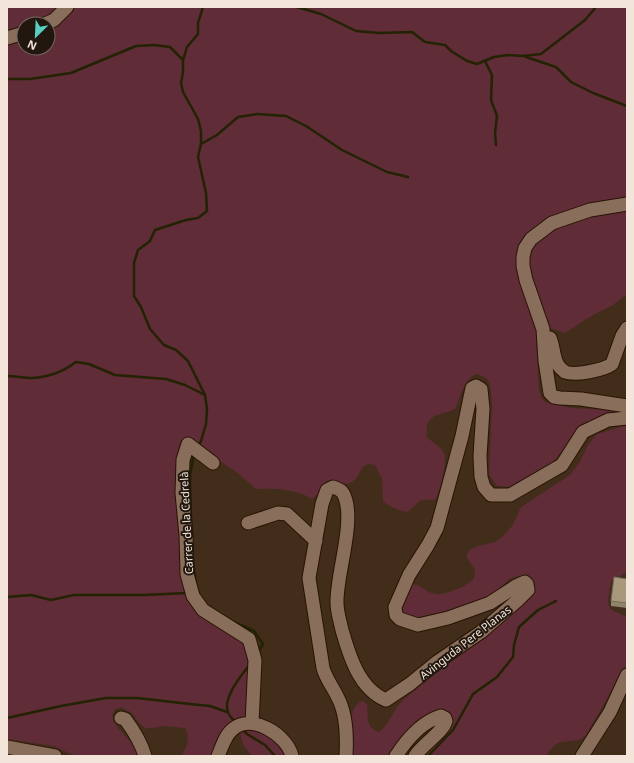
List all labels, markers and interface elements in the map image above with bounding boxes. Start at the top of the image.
north arrow [16,16,56,56]
text: N [25,37,39,54]
street label: Carrer de la Cedrelà [176,471,196,575]
street label: Avinguda Pere Planas [416,602,514,682]

